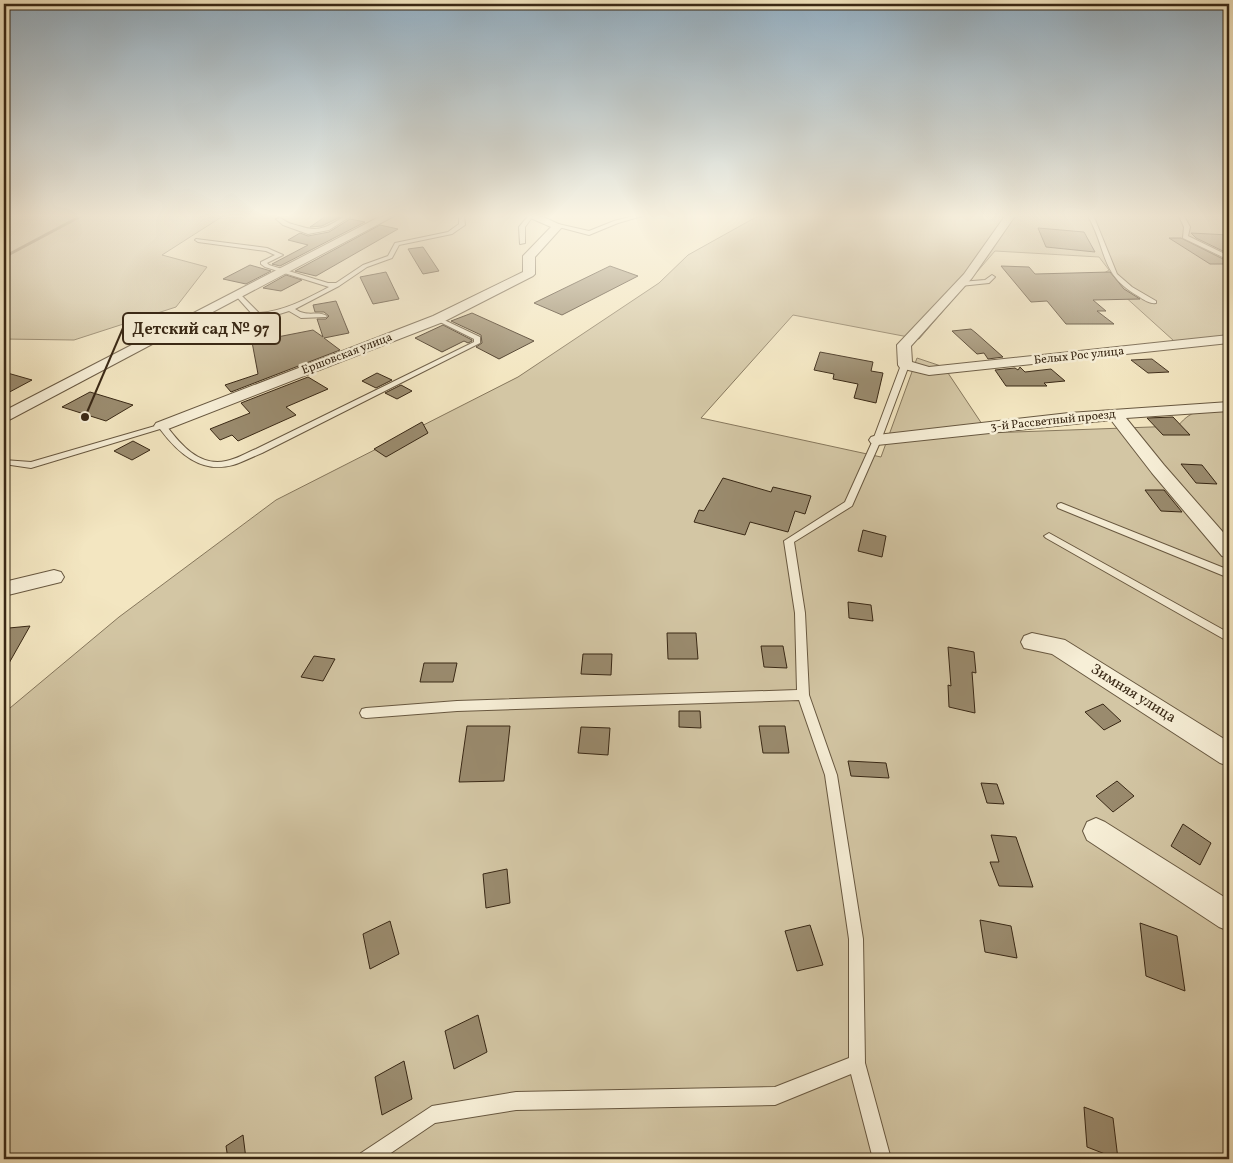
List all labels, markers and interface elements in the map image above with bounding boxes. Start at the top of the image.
callout: Детский сад № 97 [123,313,280,344]
text: Детский сад № 97 [132,319,270,341]
street label: Ершовская улица [299,329,395,379]
street label: Белых Рос улица [1033,343,1125,369]
street label: 3-й Рассветный проезд [990,406,1117,436]
street label: Зимняя улица [1086,659,1180,729]

